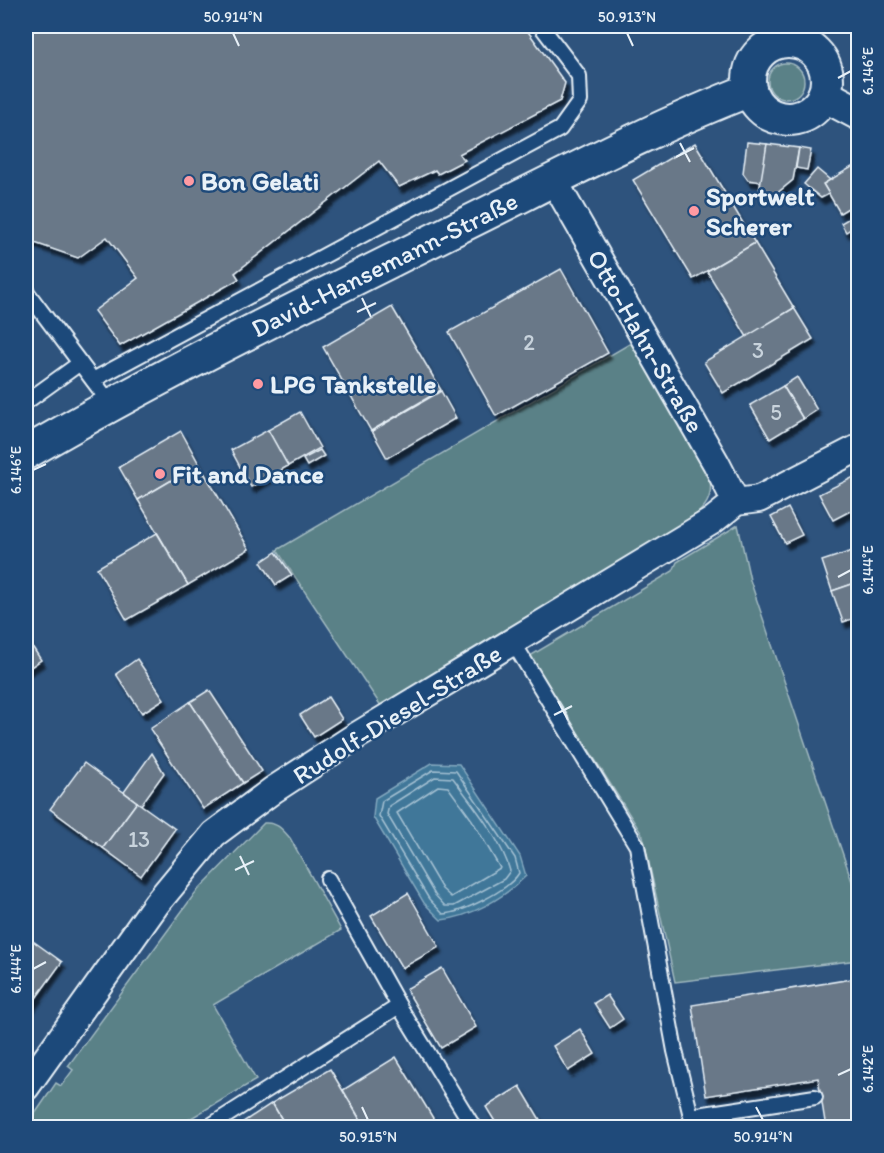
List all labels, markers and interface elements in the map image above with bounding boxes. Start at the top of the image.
text: 50.914°N [203,8,263,26]
text: 50.913°N [598,8,656,26]
text: 6.146°E [859,47,877,95]
place label: Bon Gelati [201,165,319,197]
marker: Bon Gelati [182,174,196,188]
place label: Sportwelt Scherer [706,180,815,242]
street label: David-Hansemann-Straße [246,184,523,345]
marker: Sportwelt Scherer [687,204,701,218]
street label: Otto-Hahn-Straße [580,243,712,439]
house number: 2 [523,329,535,356]
house number: 3 [752,337,764,364]
place label: LPG Tankstelle [270,368,436,400]
marker: LPG Tankstelle [251,377,265,391]
house number: 5 [770,399,782,426]
text: 6.146°E [7,446,25,494]
place label: Fit and Dance [172,458,324,490]
marker: Fit and Dance [153,467,167,481]
text: 6.144°E [859,545,877,595]
street label: Rudolf-Diesel-Straße [287,637,507,791]
house number: 13 [128,826,150,853]
text: 6.144°E [7,944,25,994]
text: 6.142°E [859,1045,877,1093]
text: 50.915°N [339,1128,397,1146]
text: 50.914°N [733,1128,793,1146]

